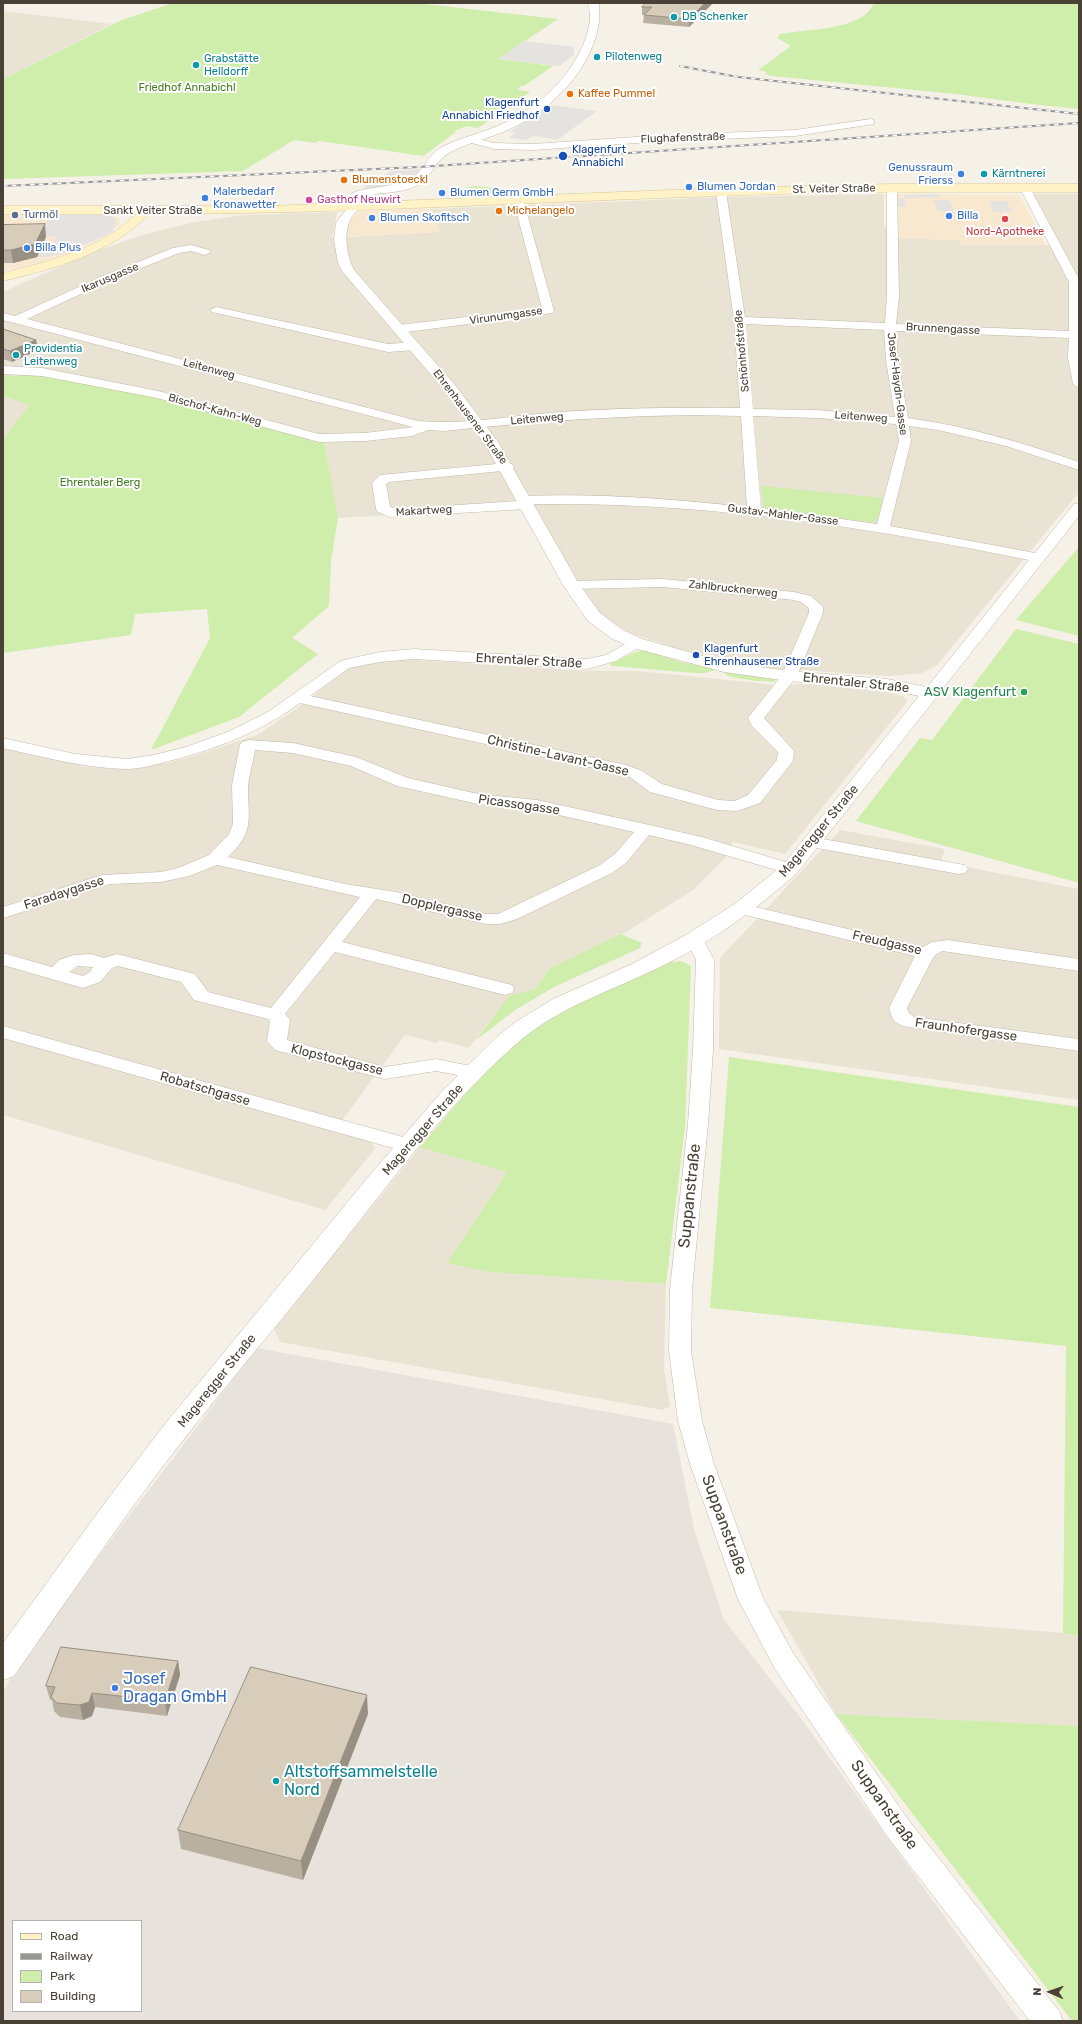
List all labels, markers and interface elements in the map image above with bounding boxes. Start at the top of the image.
place label: DB Schenker [682,10,748,24]
marker: DB Schenker [669,12,679,22]
place label: Pilotenweg [605,50,662,64]
place label: Grabstätte Helldorff [204,52,259,78]
marker: Pilotenweg [592,52,602,62]
marker: Grabstätte Helldorff [191,60,201,70]
park label: Friedhof Annabichl [138,81,236,95]
place label: Kaffee Pummel [578,87,655,101]
marker: Kaffee Pummel [565,89,575,99]
place label: Klagenfurt Annabichl Friedhof [442,96,539,122]
marker: Klagenfurt Annabichl Friedhof [542,104,552,114]
street label: Flughafenstraße [640,130,726,146]
place label: Klagenfurt Annabichl [572,143,626,169]
marker: Klagenfurt Annabichl [557,150,569,162]
place label: Genussraum Frierss [888,161,953,187]
place label: Kärntnerei [992,167,1045,181]
marker: Genussraum Frierss [956,169,966,179]
marker: Kärntnerei [979,169,989,179]
place label: Blumenstoeckl [352,173,428,187]
marker: Blumenstoeckl [339,175,349,185]
place label: Blumen Jordan [697,180,776,194]
marker: Blumen Jordan [684,182,694,192]
street label: St. Veiter Straße [792,182,876,196]
place label: Malerbedarf Kronawetter [213,185,276,211]
place label: Blumen Germ GmbH [450,186,554,200]
marker: Blumen Germ GmbH [437,188,447,198]
marker: Malerbedarf Kronawetter [200,193,210,203]
place label: Gasthof Neuwirt [317,193,401,207]
marker: Gasthof Neuwirt [304,195,314,205]
street label: Sankt Veiter Straße [104,204,202,218]
place label: Michelangelo [507,204,574,218]
marker: Michelangelo [494,206,504,216]
place label: Turmöl [23,208,58,222]
place label: Billa [957,209,978,223]
marker: Turmöl [10,210,20,220]
place label: Blumen Skofitsch [380,211,469,225]
marker: Billa [944,211,954,221]
marker: Blumen Skofitsch [367,213,377,223]
marker: Nord-Apotheke [1000,214,1010,224]
place label: Nord-Apotheke [966,225,1044,239]
place label: Billa Plus [35,241,81,255]
marker: Billa Plus [22,243,32,253]
street label: Ikarusgasse [79,260,141,296]
street label: Virunumgasse [469,304,543,328]
street label: Schönhofstraße [732,309,752,393]
street label: Brunnengasse [906,320,980,338]
street label: Josef-Haydn-Gasse [884,332,910,436]
place label: Providentia Leitenweg [24,342,82,368]
marker: Providentia Leitenweg [11,350,21,360]
street label: Leitenweg [182,356,236,382]
street label: Ehrenhausener Straße [430,367,510,467]
street label: Bischof-Kahn-Weg [167,391,263,429]
street label: Leitenweg [834,409,888,425]
street label: Leitenweg [510,410,564,428]
park label: Ehrentaler Berg [60,476,140,490]
street label: Gustav-Mahler-Gasse [727,502,839,528]
street label: Makartweg [396,503,452,519]
street label: Zahlbrucknerweg [688,578,778,600]
place label: Klagenfurt Ehrenhausener Straße [704,642,819,668]
street label: Ehrentaler Straße [475,650,583,672]
marker: Klagenfurt Ehrenhausener Straße [691,650,701,660]
street label: Ehrentaler Straße [802,670,910,696]
place label: ASV Klagenfurt [924,684,1016,700]
marker: ASV Klagenfurt [1019,687,1029,697]
street label: Christine-Lavant-Gasse [486,732,630,780]
street label: Mageregger Straße [776,782,862,880]
street label: Picassogasse [477,792,561,818]
street label: Faradaygasse [22,873,106,913]
street label: Dopplergasse [400,891,484,925]
street label: Freudgasse [851,927,923,959]
street label: Fraunhofergasse [914,1015,1018,1045]
street label: Klopstockgasse [289,1041,385,1079]
street label: Robatschgasse [158,1069,252,1109]
street label: Mageregger Straße [379,1081,467,1179]
street label: Suppanstraße [675,1143,705,1249]
street label: Mageregger Straße [175,1331,259,1431]
street label: Suppanstraße [697,1472,751,1578]
place label: Josef Dragan GmbH [123,1669,227,1707]
marker: Josef Dragan GmbH [110,1683,120,1693]
street label: Suppanstraße [846,1757,922,1853]
place label: Altstoffsammelstelle Nord [284,1762,438,1800]
marker: Altstoffsammelstelle Nord [271,1776,281,1786]
legend [12,1920,142,2012]
text: Road [50,1929,78,1943]
text: Railway [50,1949,93,1963]
text: Park [50,1969,75,1983]
north arrow [1030,1972,1070,2012]
text: N [1031,1987,1044,1996]
text: Building [50,1989,96,2003]

